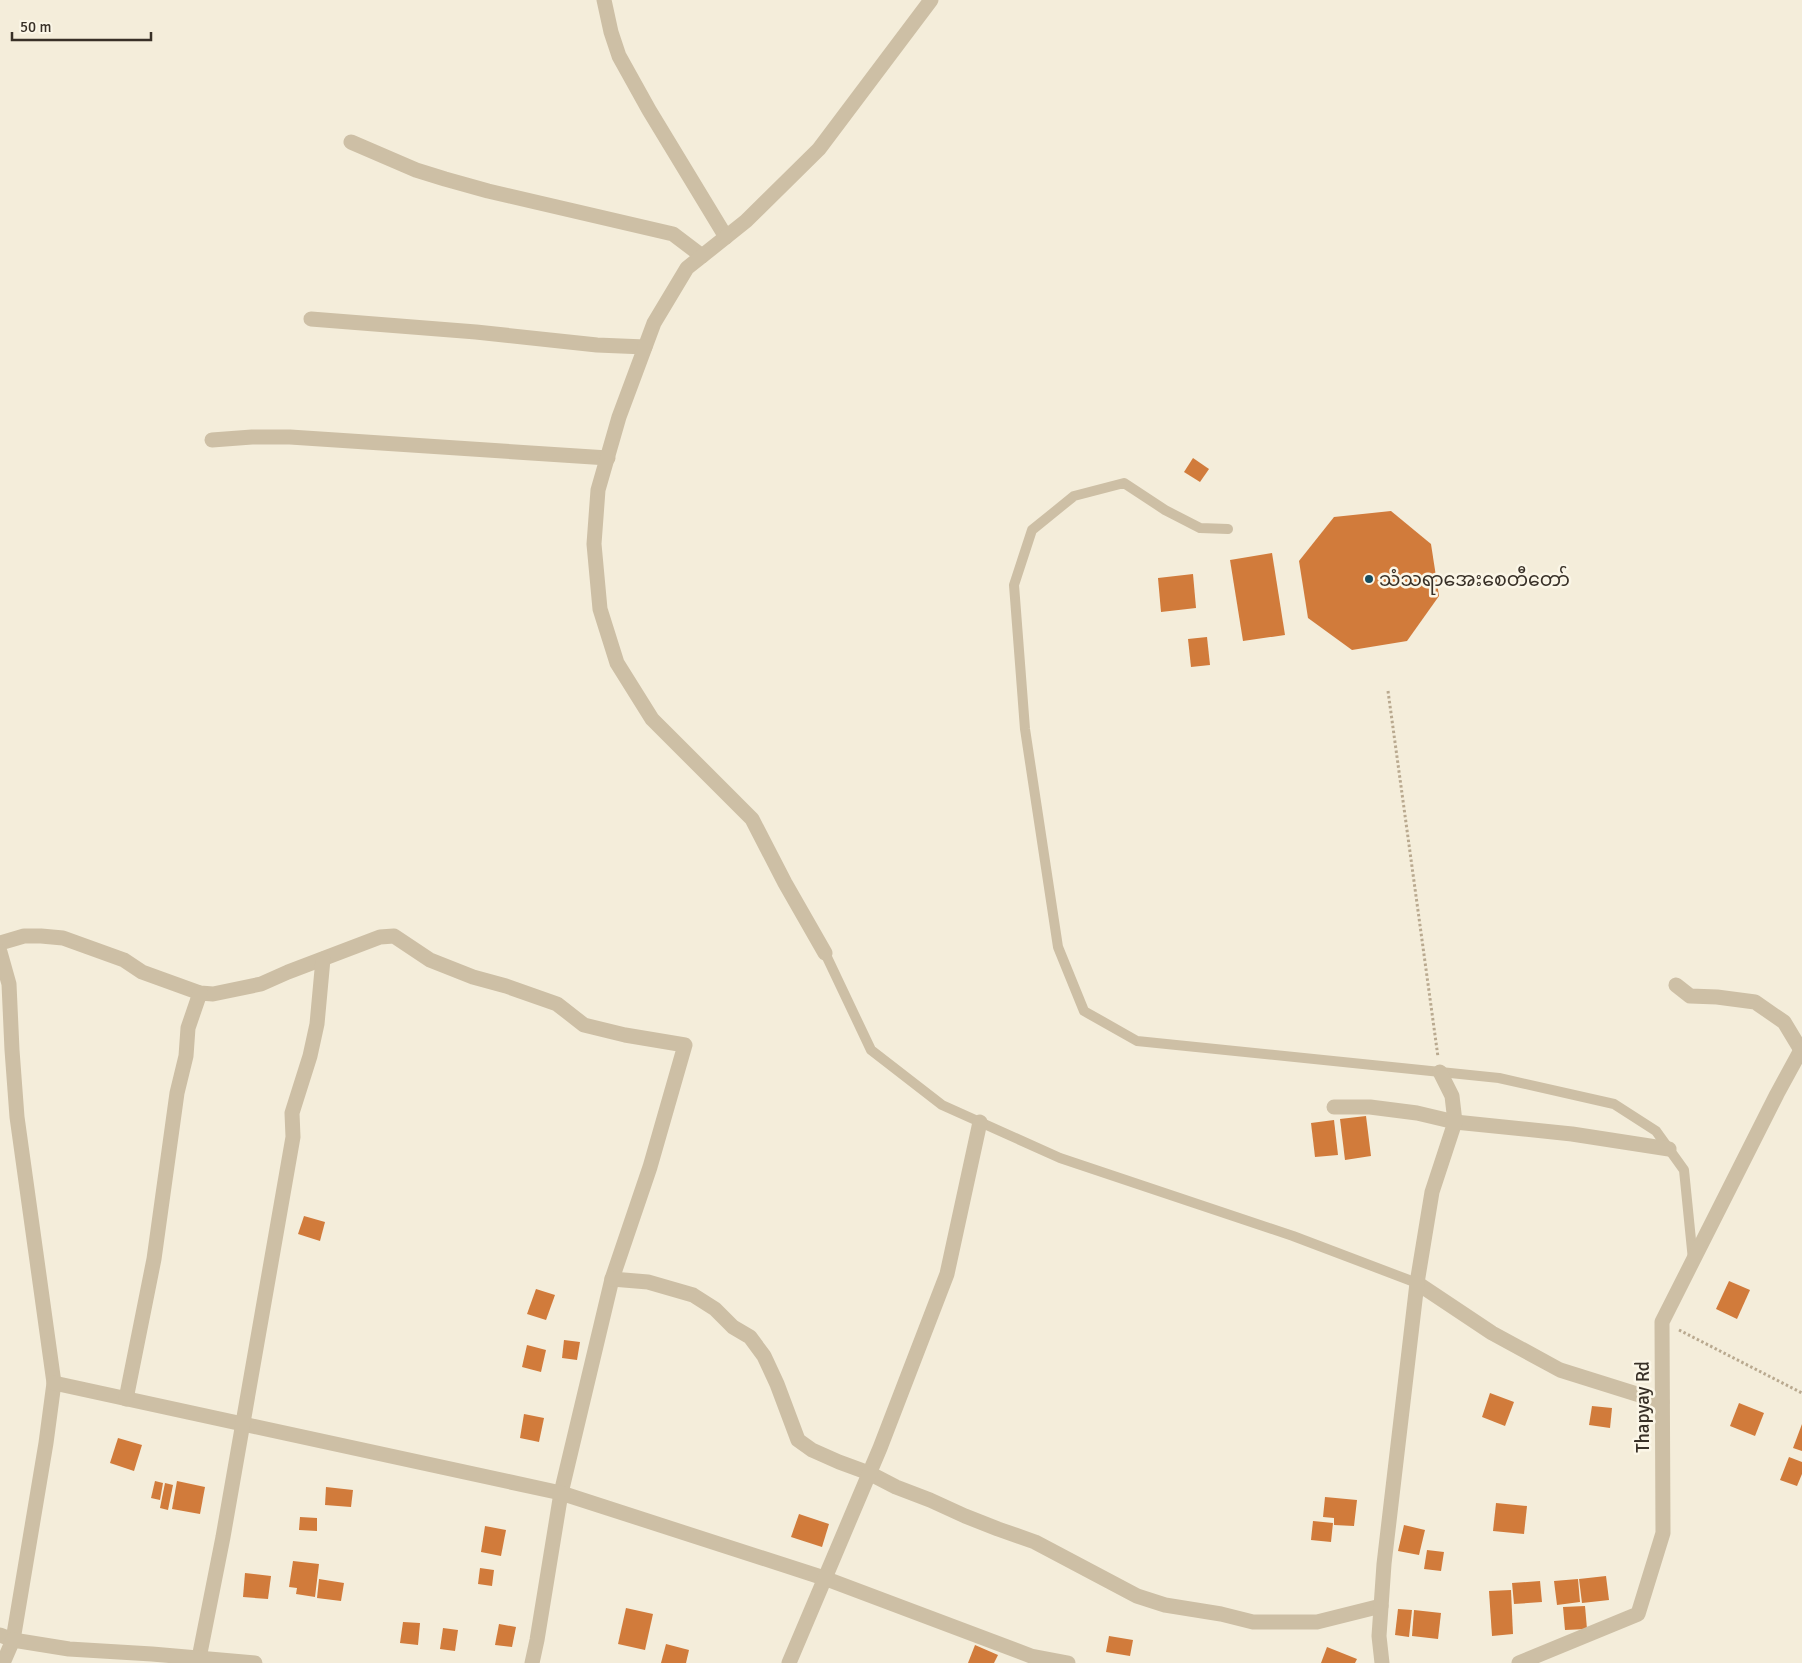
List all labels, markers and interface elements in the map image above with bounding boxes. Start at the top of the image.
scale bar [12,10,151,42]
text: 50 m [20,18,51,36]
place label: သံသရာအေးစေတီတော် [1379,565,1570,595]
marker: သံသရာအေးစေတီတော် [1363,573,1375,585]
street label: Thapyay Rd [1631,1361,1655,1453]

